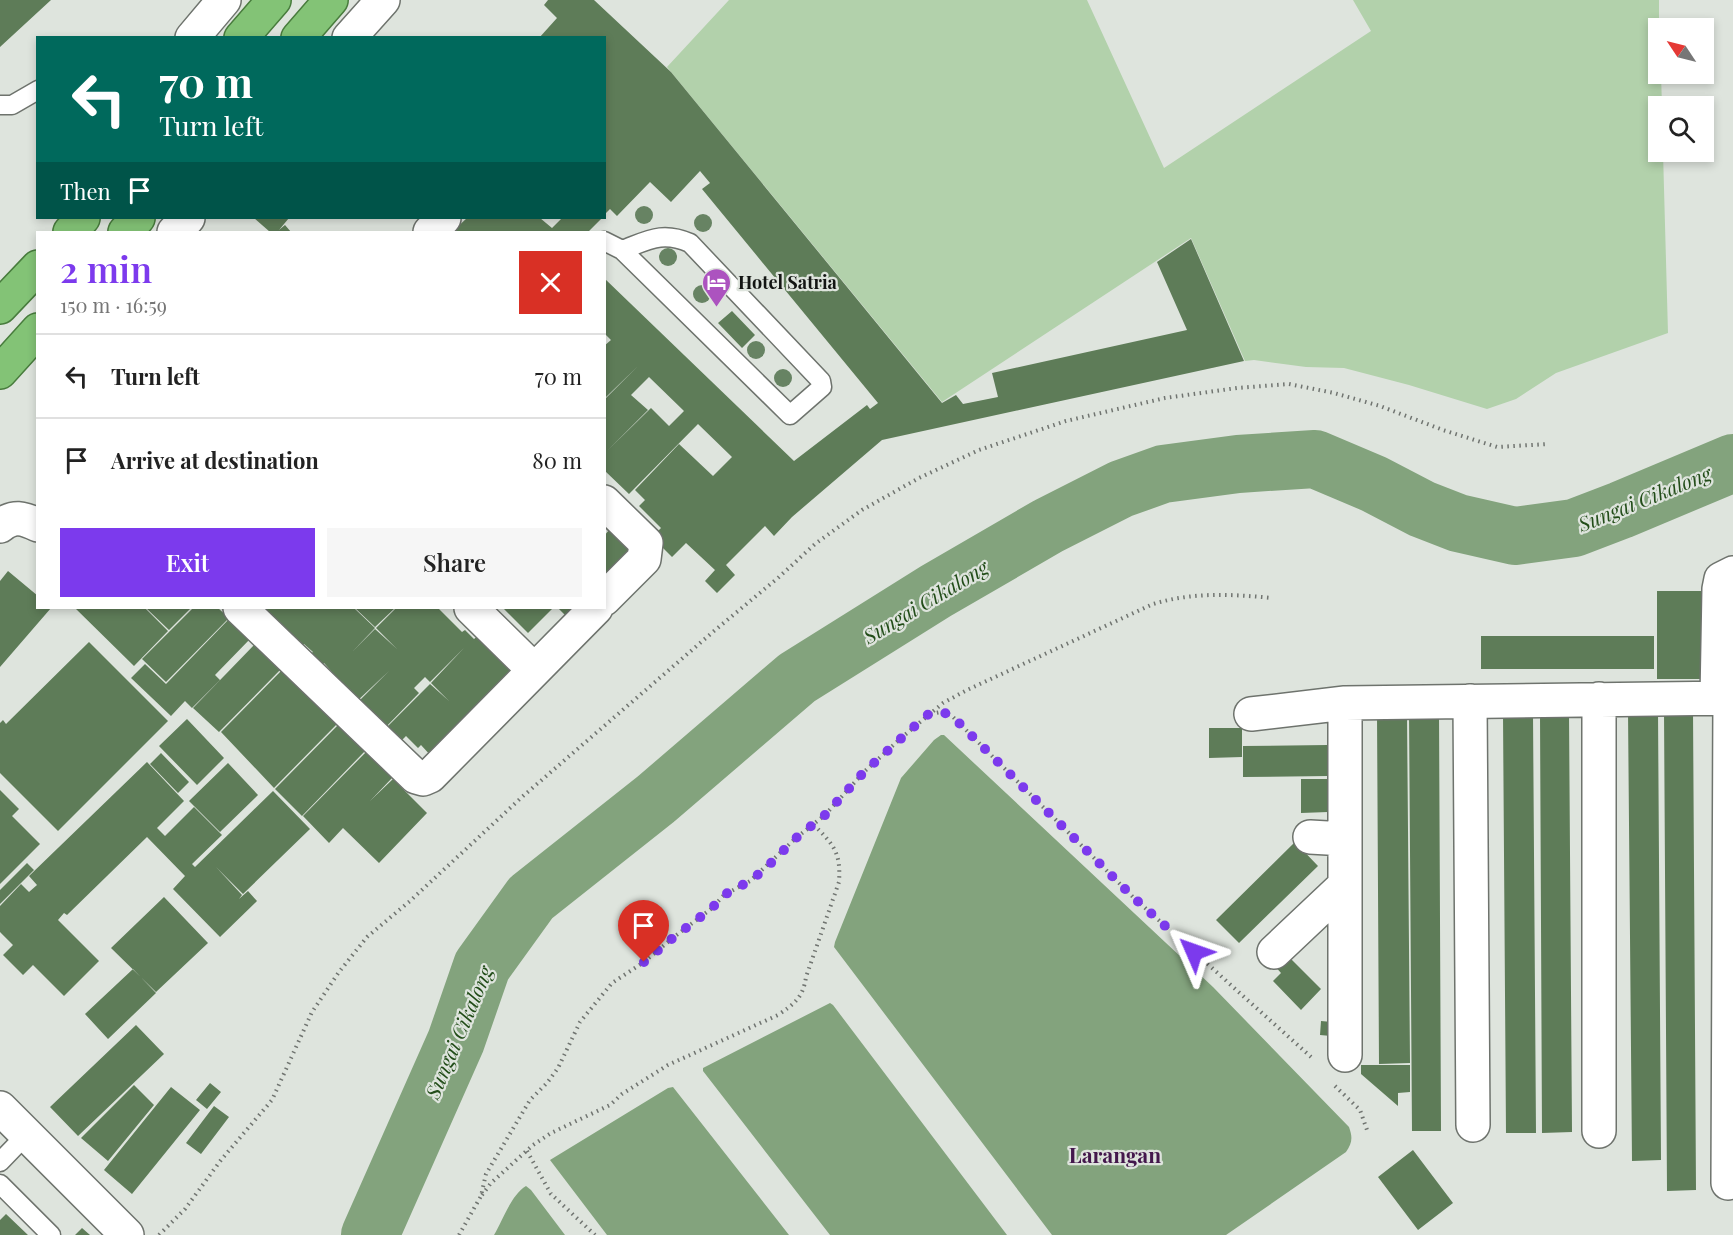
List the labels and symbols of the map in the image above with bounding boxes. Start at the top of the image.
north arrow [1648,18,1714,84]
hotel icon: Hotel Satria [701,266,733,308]
place label: Hotel Satria [738,270,838,294]
water label: Sungai Cikalong [1572,458,1716,537]
water label: Sungai Cikalong [857,552,994,650]
pin [618,900,669,962]
position arrow [1162,920,1226,984]
water label: Sungai Cikalong [418,960,499,1103]
district label: Larangan [1069,1140,1161,1168]

